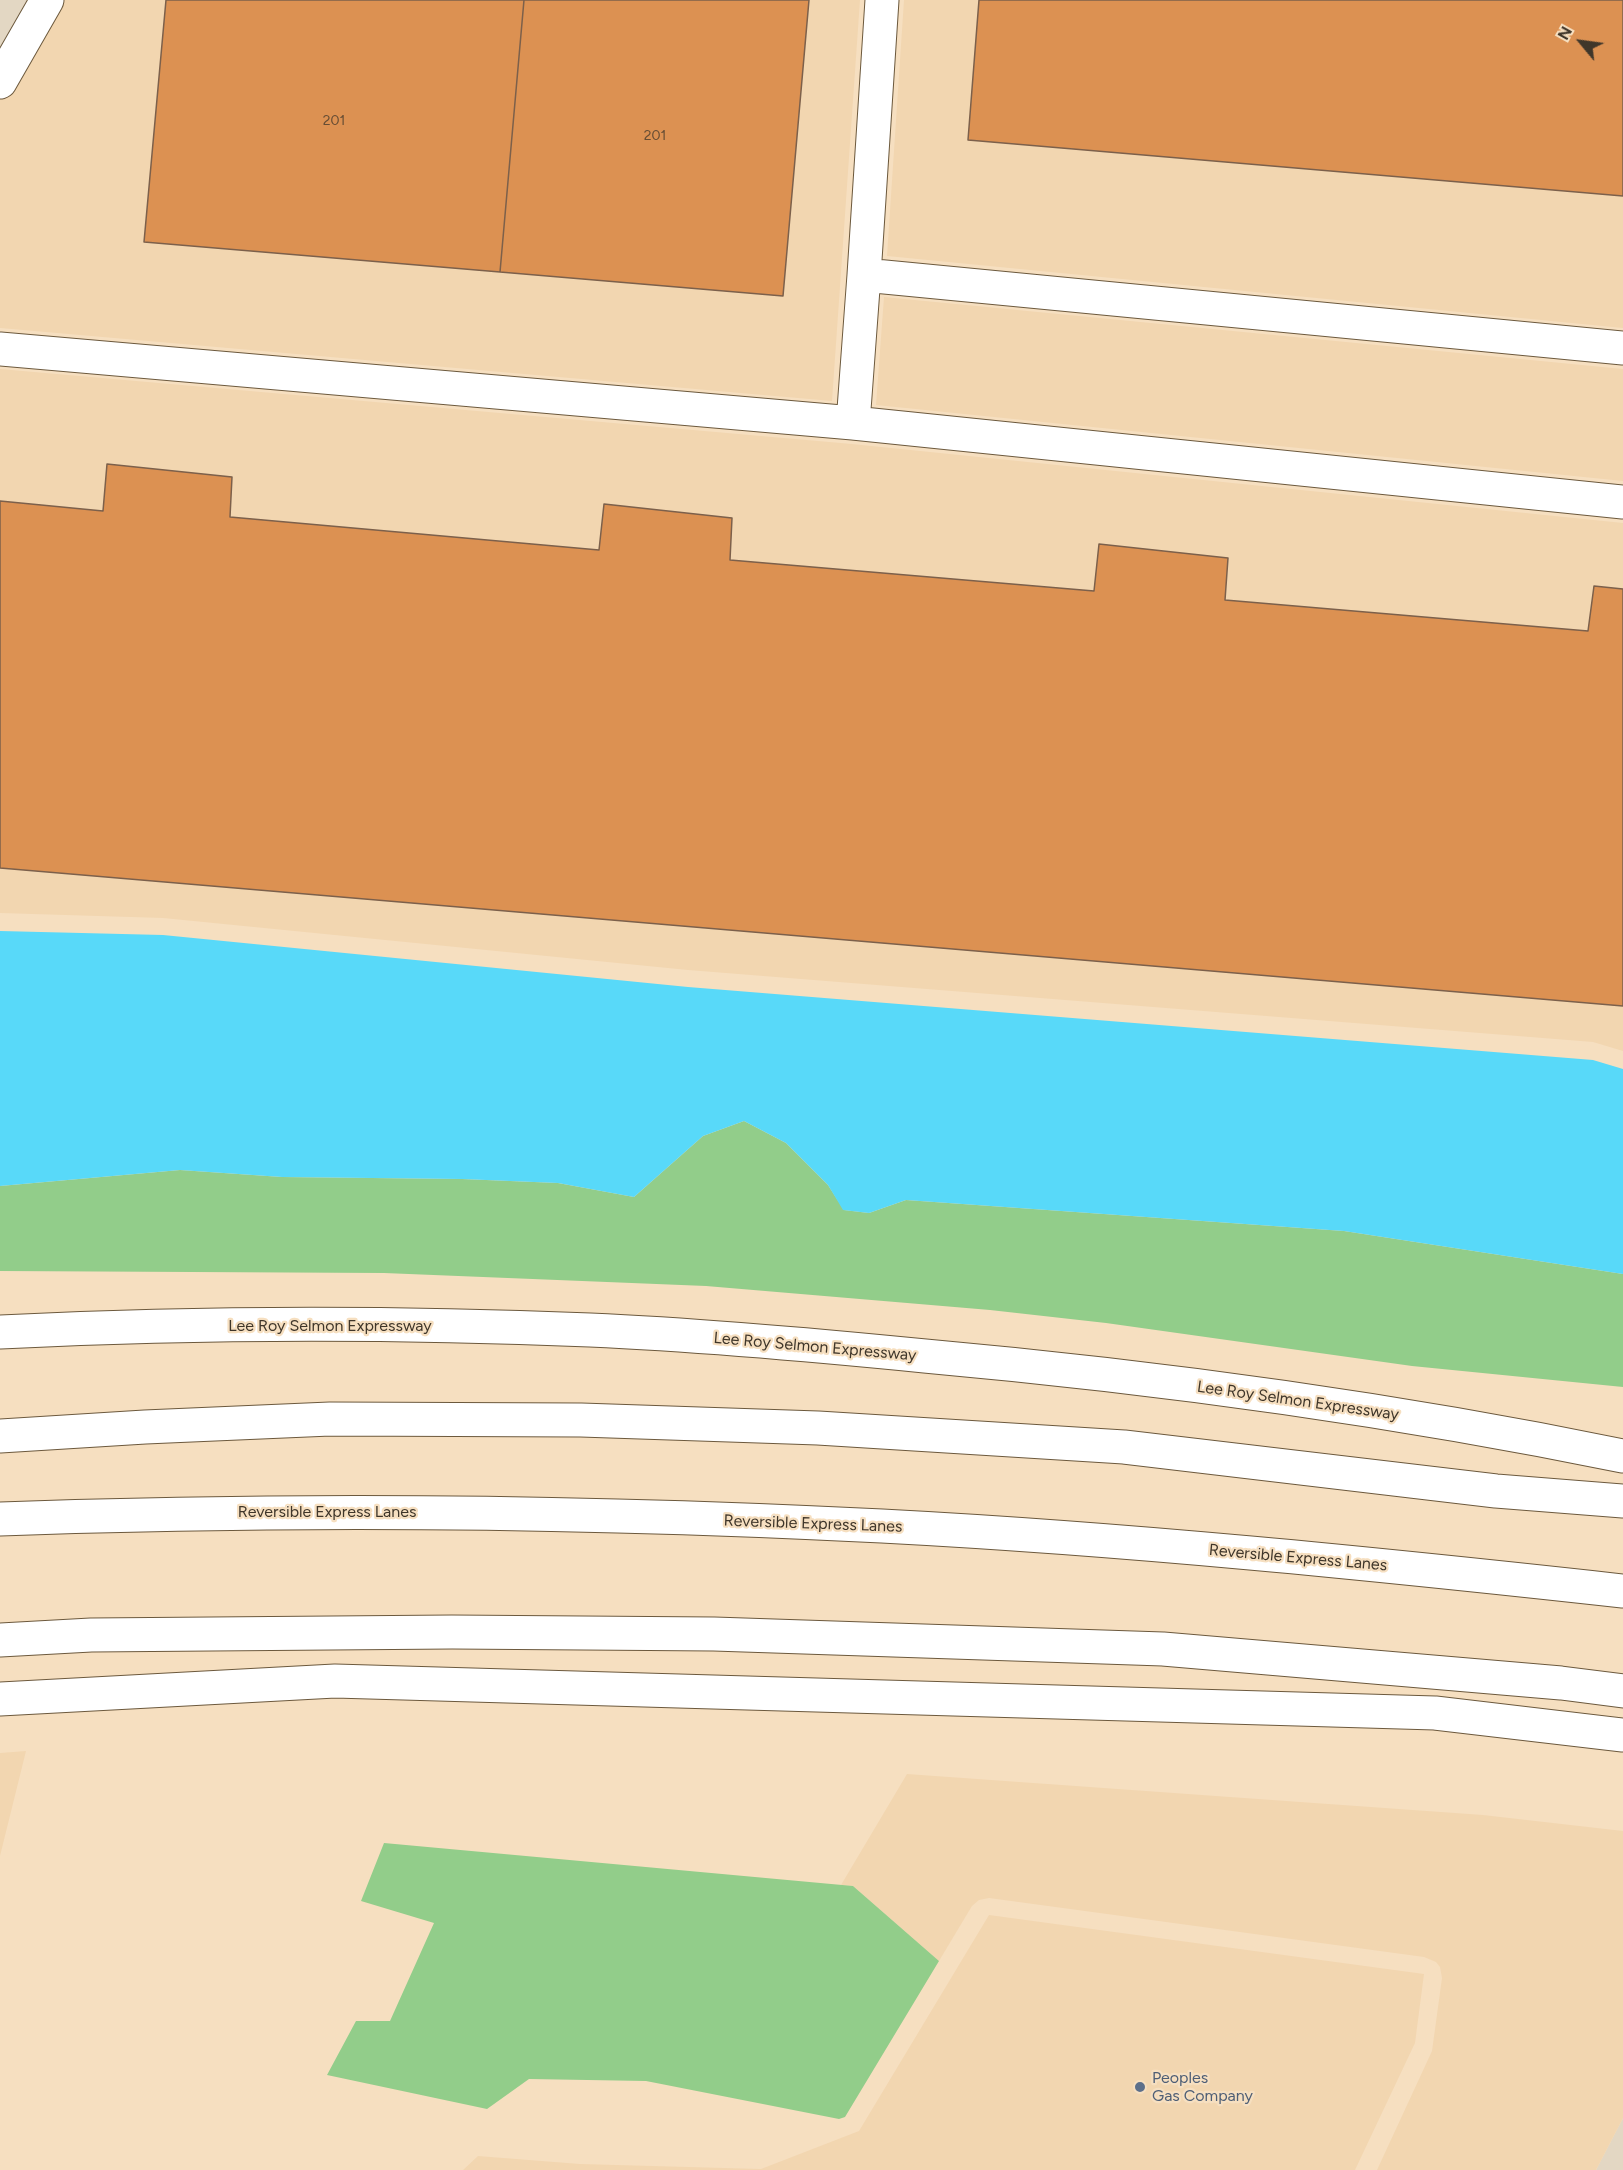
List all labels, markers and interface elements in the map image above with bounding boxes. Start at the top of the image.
north arrow [1551,12,1611,72]
text: N [1554,23,1576,43]
house number: 201 [323,113,345,129]
house number: 201 [644,128,666,144]
street label: Lee Roy Selmon Expressway [228,1316,432,1336]
street label: Lee Roy Selmon Expressway [713,1329,917,1365]
street label: Lee Roy Selmon Expressway [1196,1377,1400,1425]
street label: Reversible Express Lanes [238,1502,416,1522]
street label: Reversible Express Lanes [723,1511,903,1537]
street label: Reversible Express Lanes [1208,1541,1388,1575]
place label: Peoples Gas Company [1152,2068,1253,2106]
marker: Peoples Gas Company [1133,2080,1147,2094]

